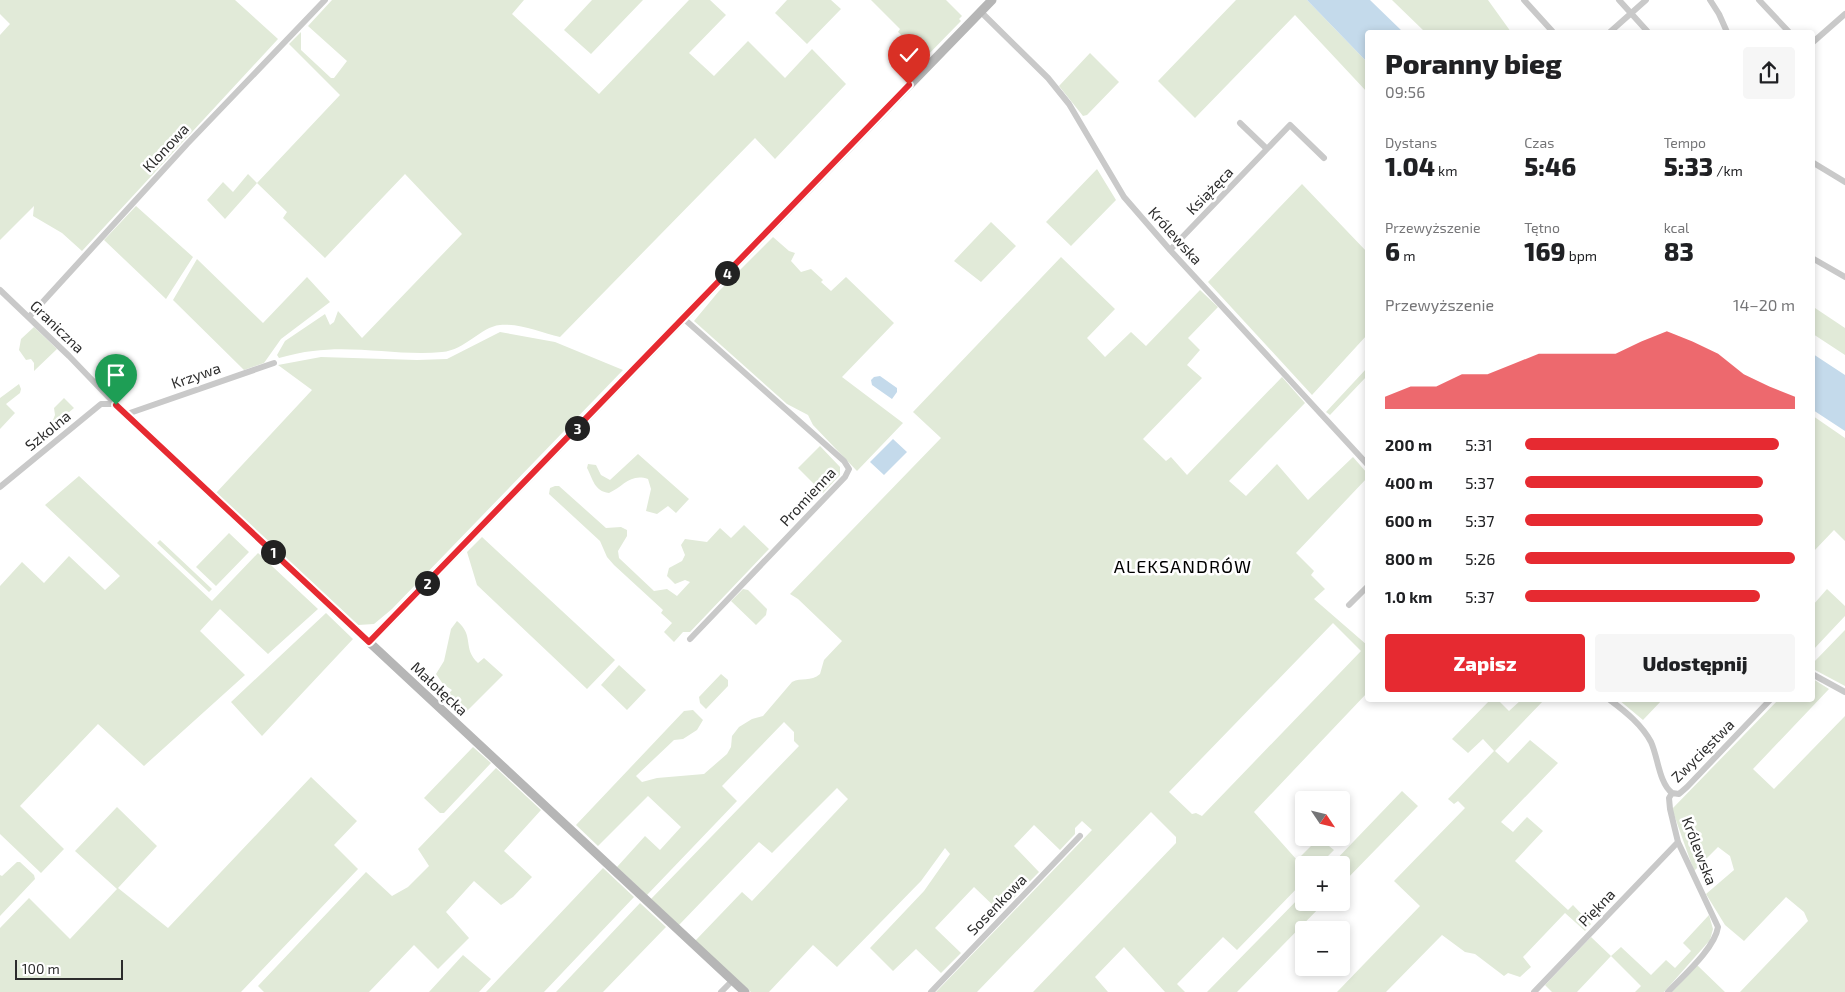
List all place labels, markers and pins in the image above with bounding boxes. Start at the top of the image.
pin [888,34,930,85]
pin: 4 [714,260,740,286]
pin [95,354,137,405]
pin: 3 [564,416,590,440]
pin: 1 [260,540,286,564]
pin: 2 [414,570,440,596]

